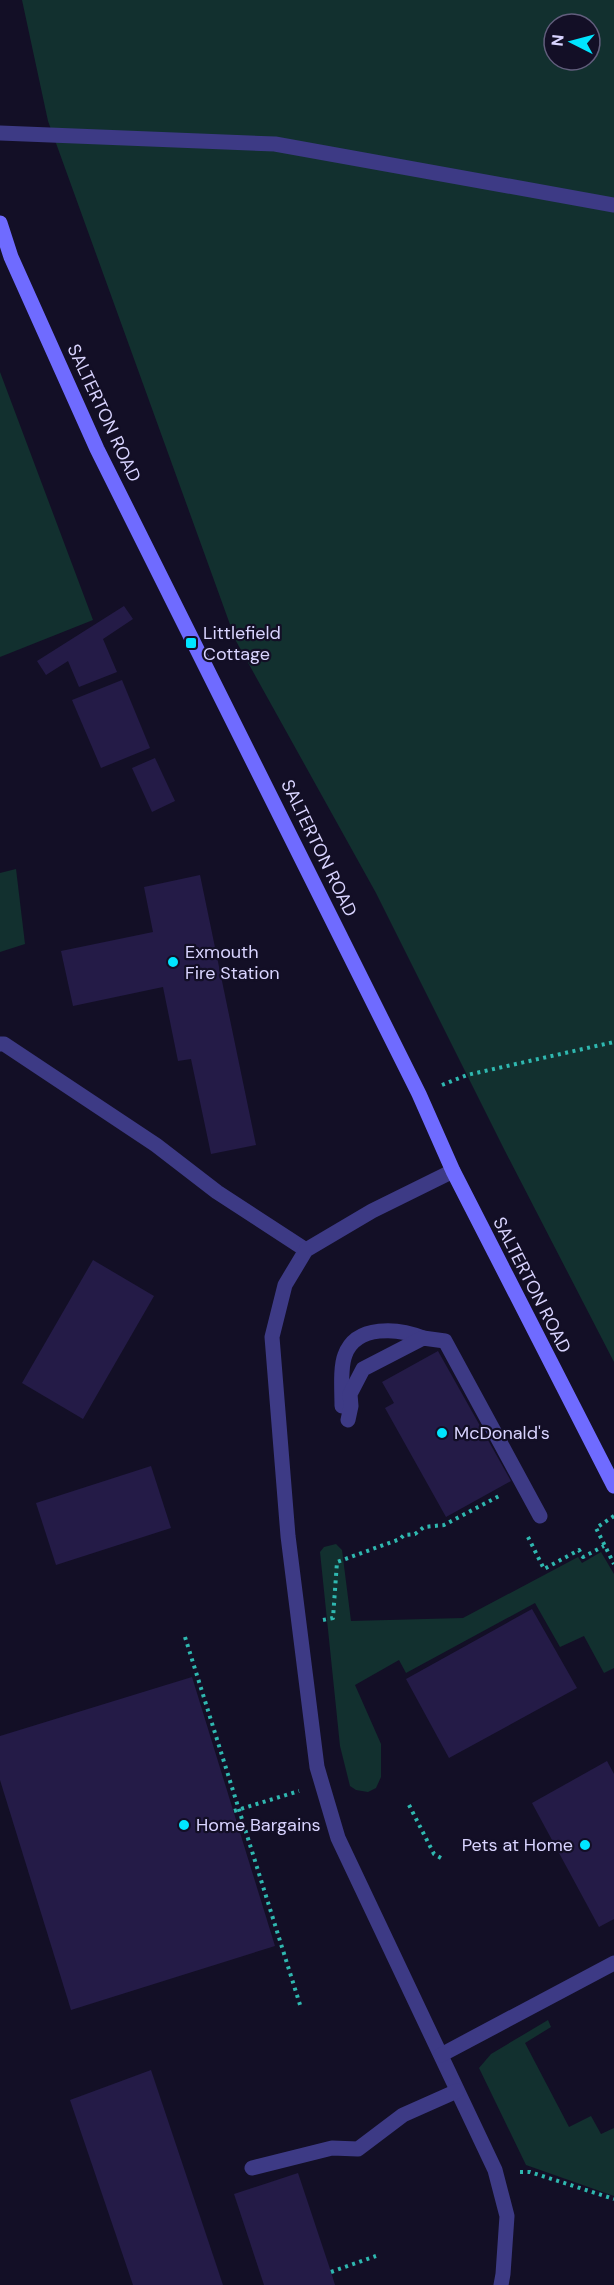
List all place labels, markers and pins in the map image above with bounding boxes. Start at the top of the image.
place label: Littlefield Cottage [203,621,281,666]
marker: Littlefield Cottage [184,636,198,650]
place label: Exmouth Fire Station [185,940,280,985]
marker: Exmouth Fire Station [166,955,180,969]
place label: McDonald's [454,1421,550,1445]
marker: McDonald's [435,1426,449,1440]
place label: Home Bargains [196,1813,321,1837]
marker: Home Bargains [177,1818,191,1832]
place label: Pets at Home [462,1833,573,1857]
marker: Pets at Home [578,1838,592,1852]

